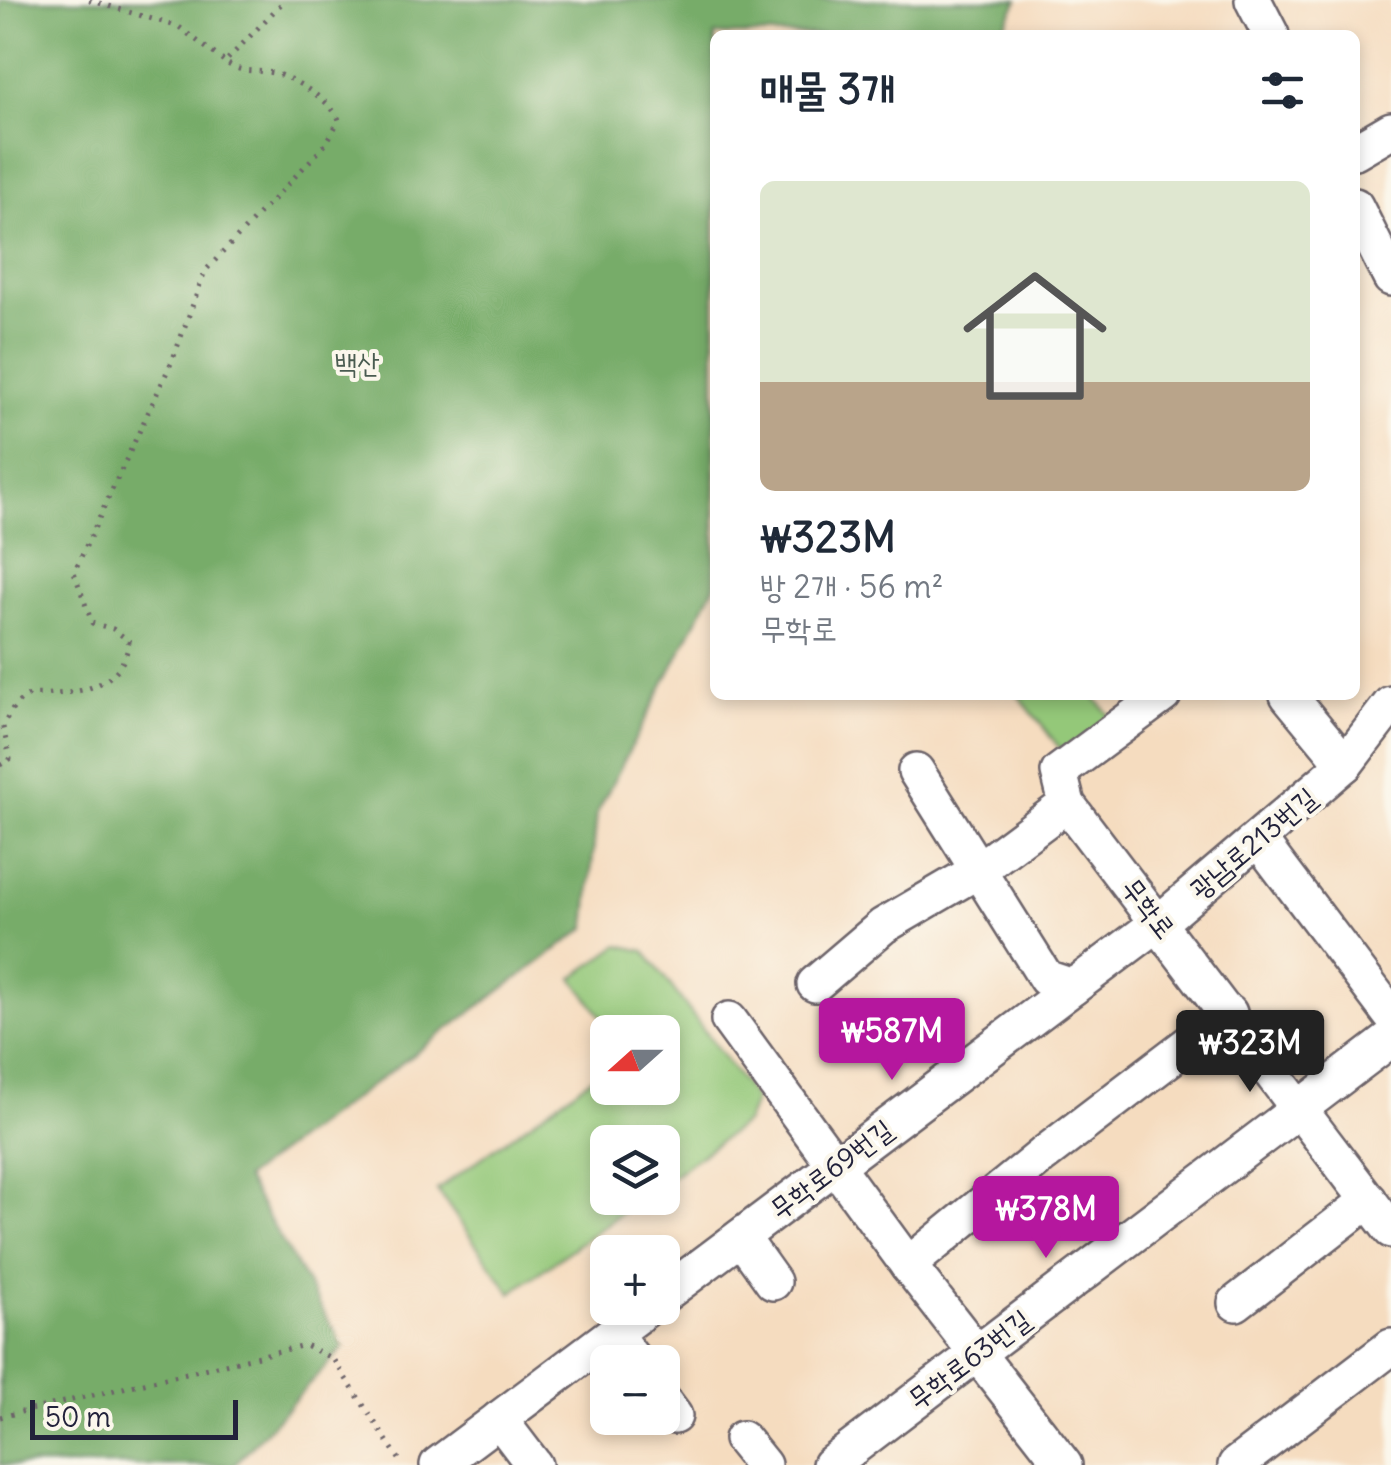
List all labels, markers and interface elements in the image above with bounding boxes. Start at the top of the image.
text: 매물 3개 [760,63,895,115]
icon: filters [1255,63,1310,118]
icon: home [945,246,1125,426]
park label: 백산 [334,345,380,381]
text: ₩323M [760,511,896,563]
text: 방 2개 · 56 m² [760,566,944,607]
text: 무학로 [760,608,837,649]
street label: 광남로213번길 [1182,779,1324,907]
street label: 무학로 [1114,870,1184,946]
pin: ₩587M [822,998,962,1083]
text: ₩587M [841,1010,943,1051]
pin: ₩323M [1180,1010,1320,1095]
north arrow [590,1015,680,1105]
map controls [590,1015,680,1435]
text: ₩323M [1198,1022,1302,1063]
street label: 무학로69번길 [762,1111,900,1227]
button: layers [590,1125,680,1215]
pin: ₩378M [976,1176,1116,1261]
text: ₩378M [995,1188,1097,1229]
button: + [590,1235,680,1325]
street label: 무학로63번길 [900,1301,1038,1417]
button: − [590,1345,680,1435]
scale bar [30,1395,238,1440]
text: 50 m [45,1399,111,1435]

